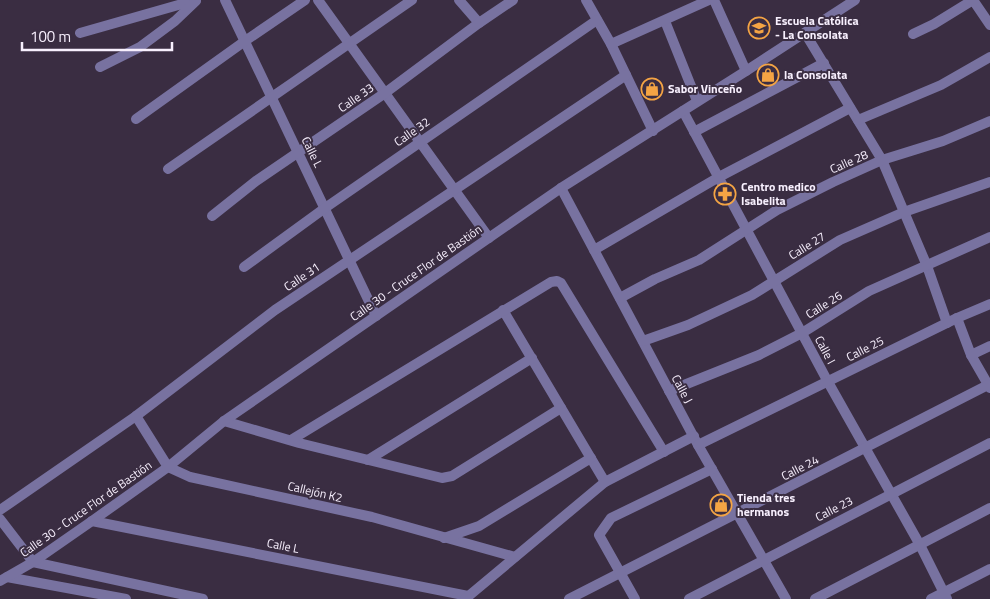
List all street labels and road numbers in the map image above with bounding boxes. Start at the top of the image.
street label: Calle 33 [334,78,378,117]
street label: Calle 32 [390,112,434,151]
street label: Calle L [297,133,328,171]
street label: Calle 28 [827,145,871,178]
street label: Calle 30 - Cruce Flor de Bastión [346,220,486,326]
street label: Calle 27 [785,227,829,264]
street label: Calle 31 [280,257,324,296]
street label: Calle 26 [802,286,846,323]
street label: Calle 25 [843,331,887,366]
street label: Calle I [810,332,841,367]
street label: Calle J [667,371,698,407]
street label: Calle 24 [778,450,822,485]
street label: Calle 30 - Cruce Flor de Bastión [16,456,156,562]
street label: Callejón K2 [286,476,344,507]
street label: Calle 23 [812,491,856,526]
street label: Calle L [265,533,301,558]

